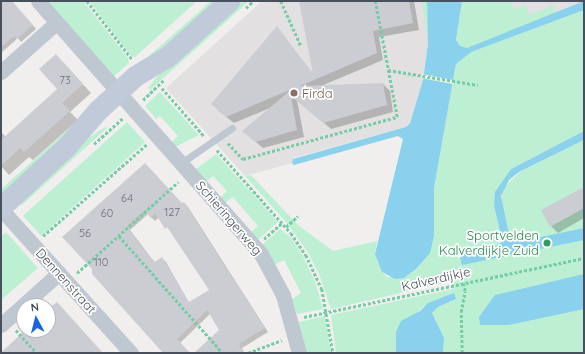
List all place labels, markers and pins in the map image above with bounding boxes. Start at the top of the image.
place label: Firda [302,85,333,101]
marker: Firda [289,88,299,98]
place label: Sportvelden Kalverdijkje Zuid [439,228,539,259]
marker: Sportvelden Kalverdijkje Zuid [542,238,552,248]

